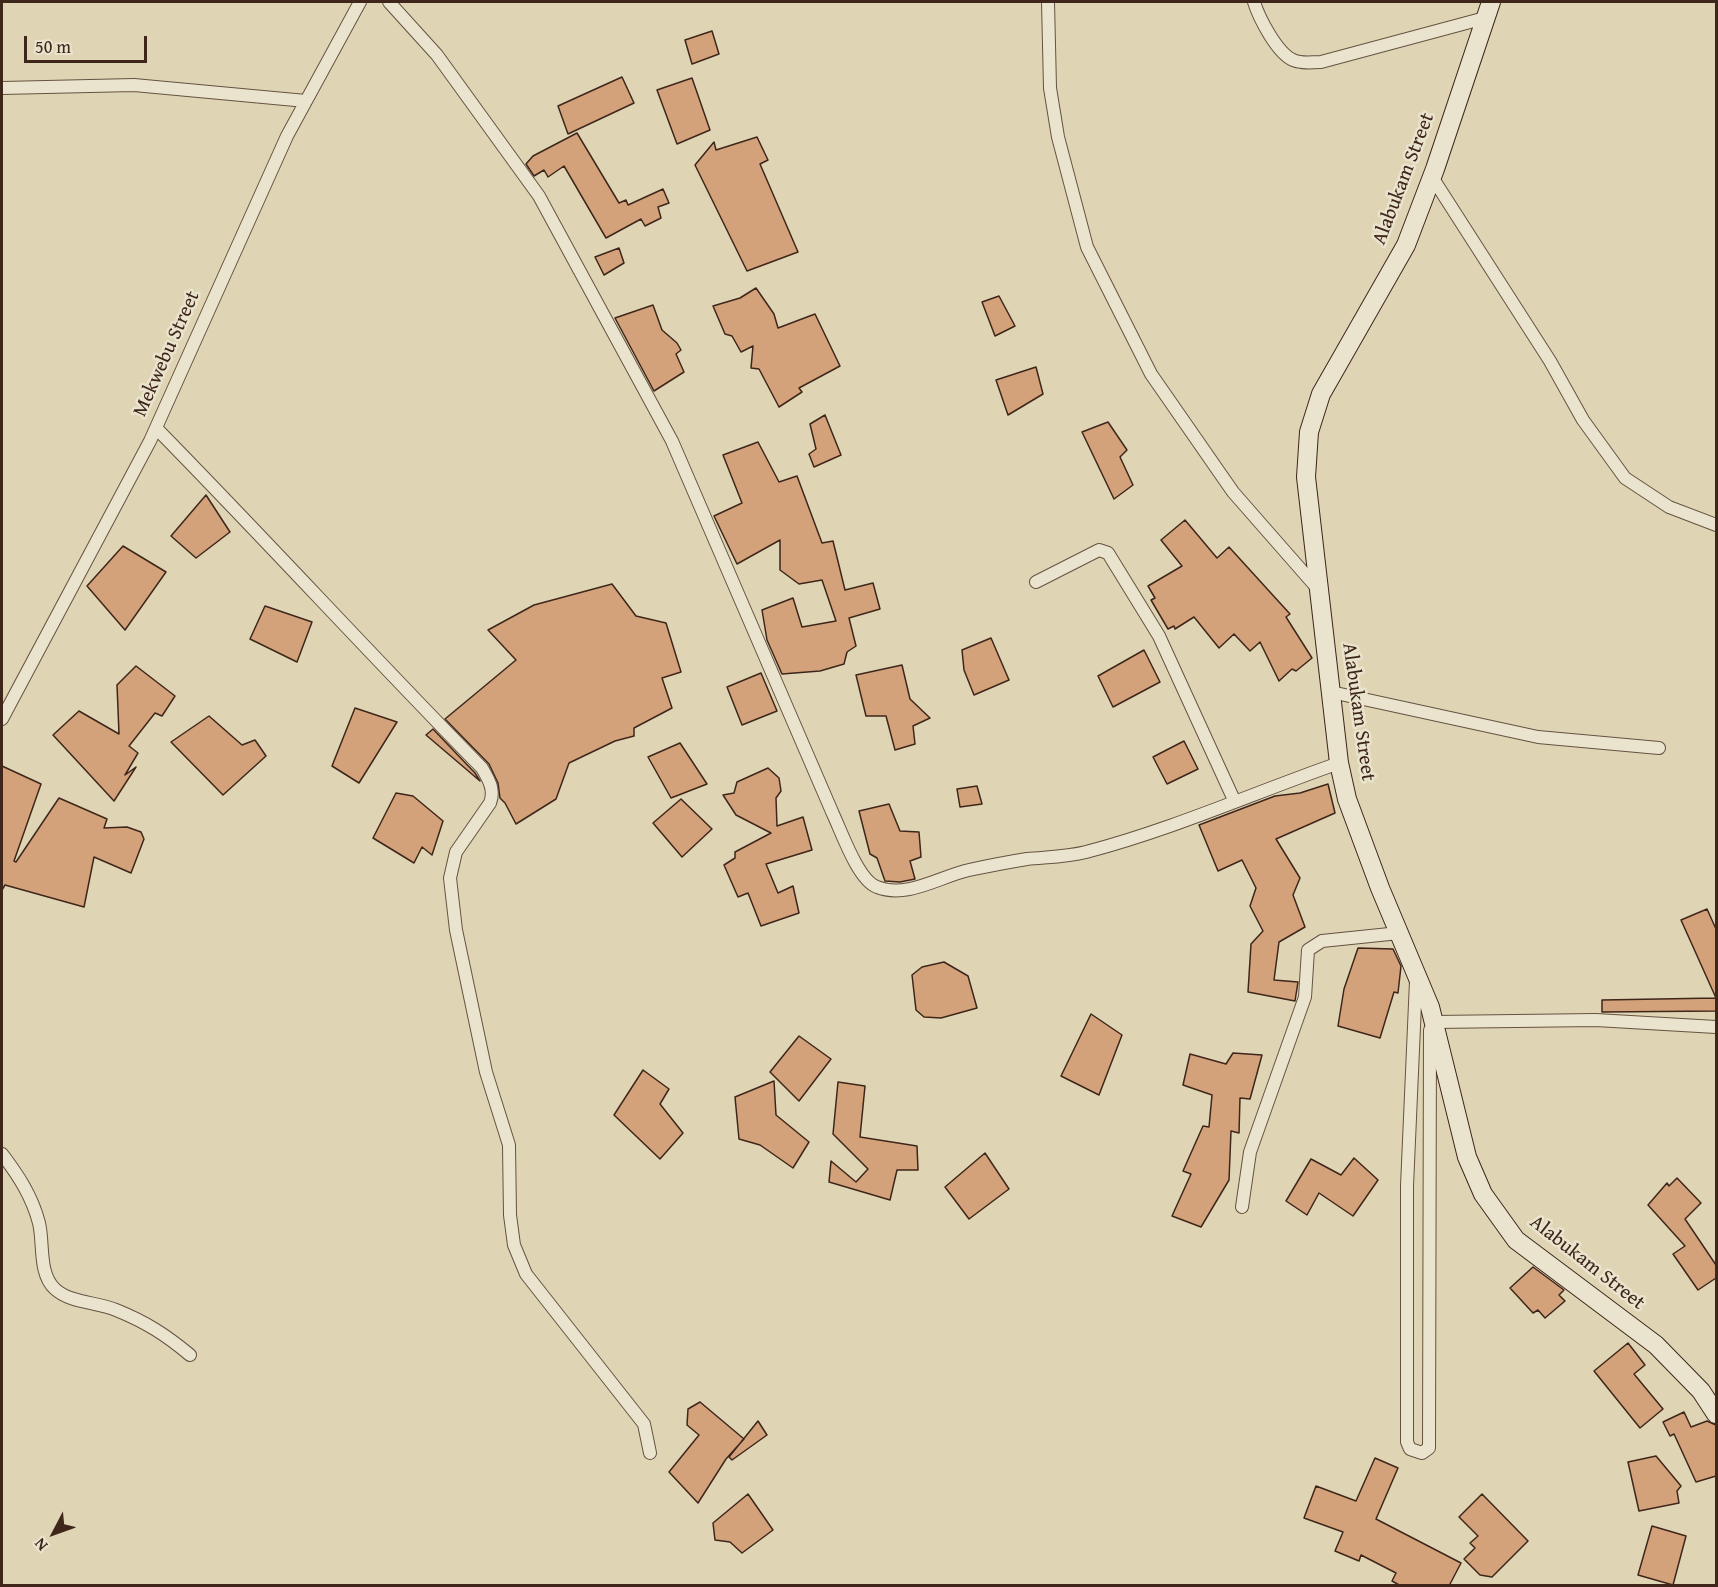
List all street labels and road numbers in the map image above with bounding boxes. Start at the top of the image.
street label: Alabukam Street [1368,110,1440,248]
street label: Mekwebu Street [129,287,205,421]
street label: Alabukam Street [1336,641,1380,783]
street label: Alabukam Street [1525,1211,1649,1315]

